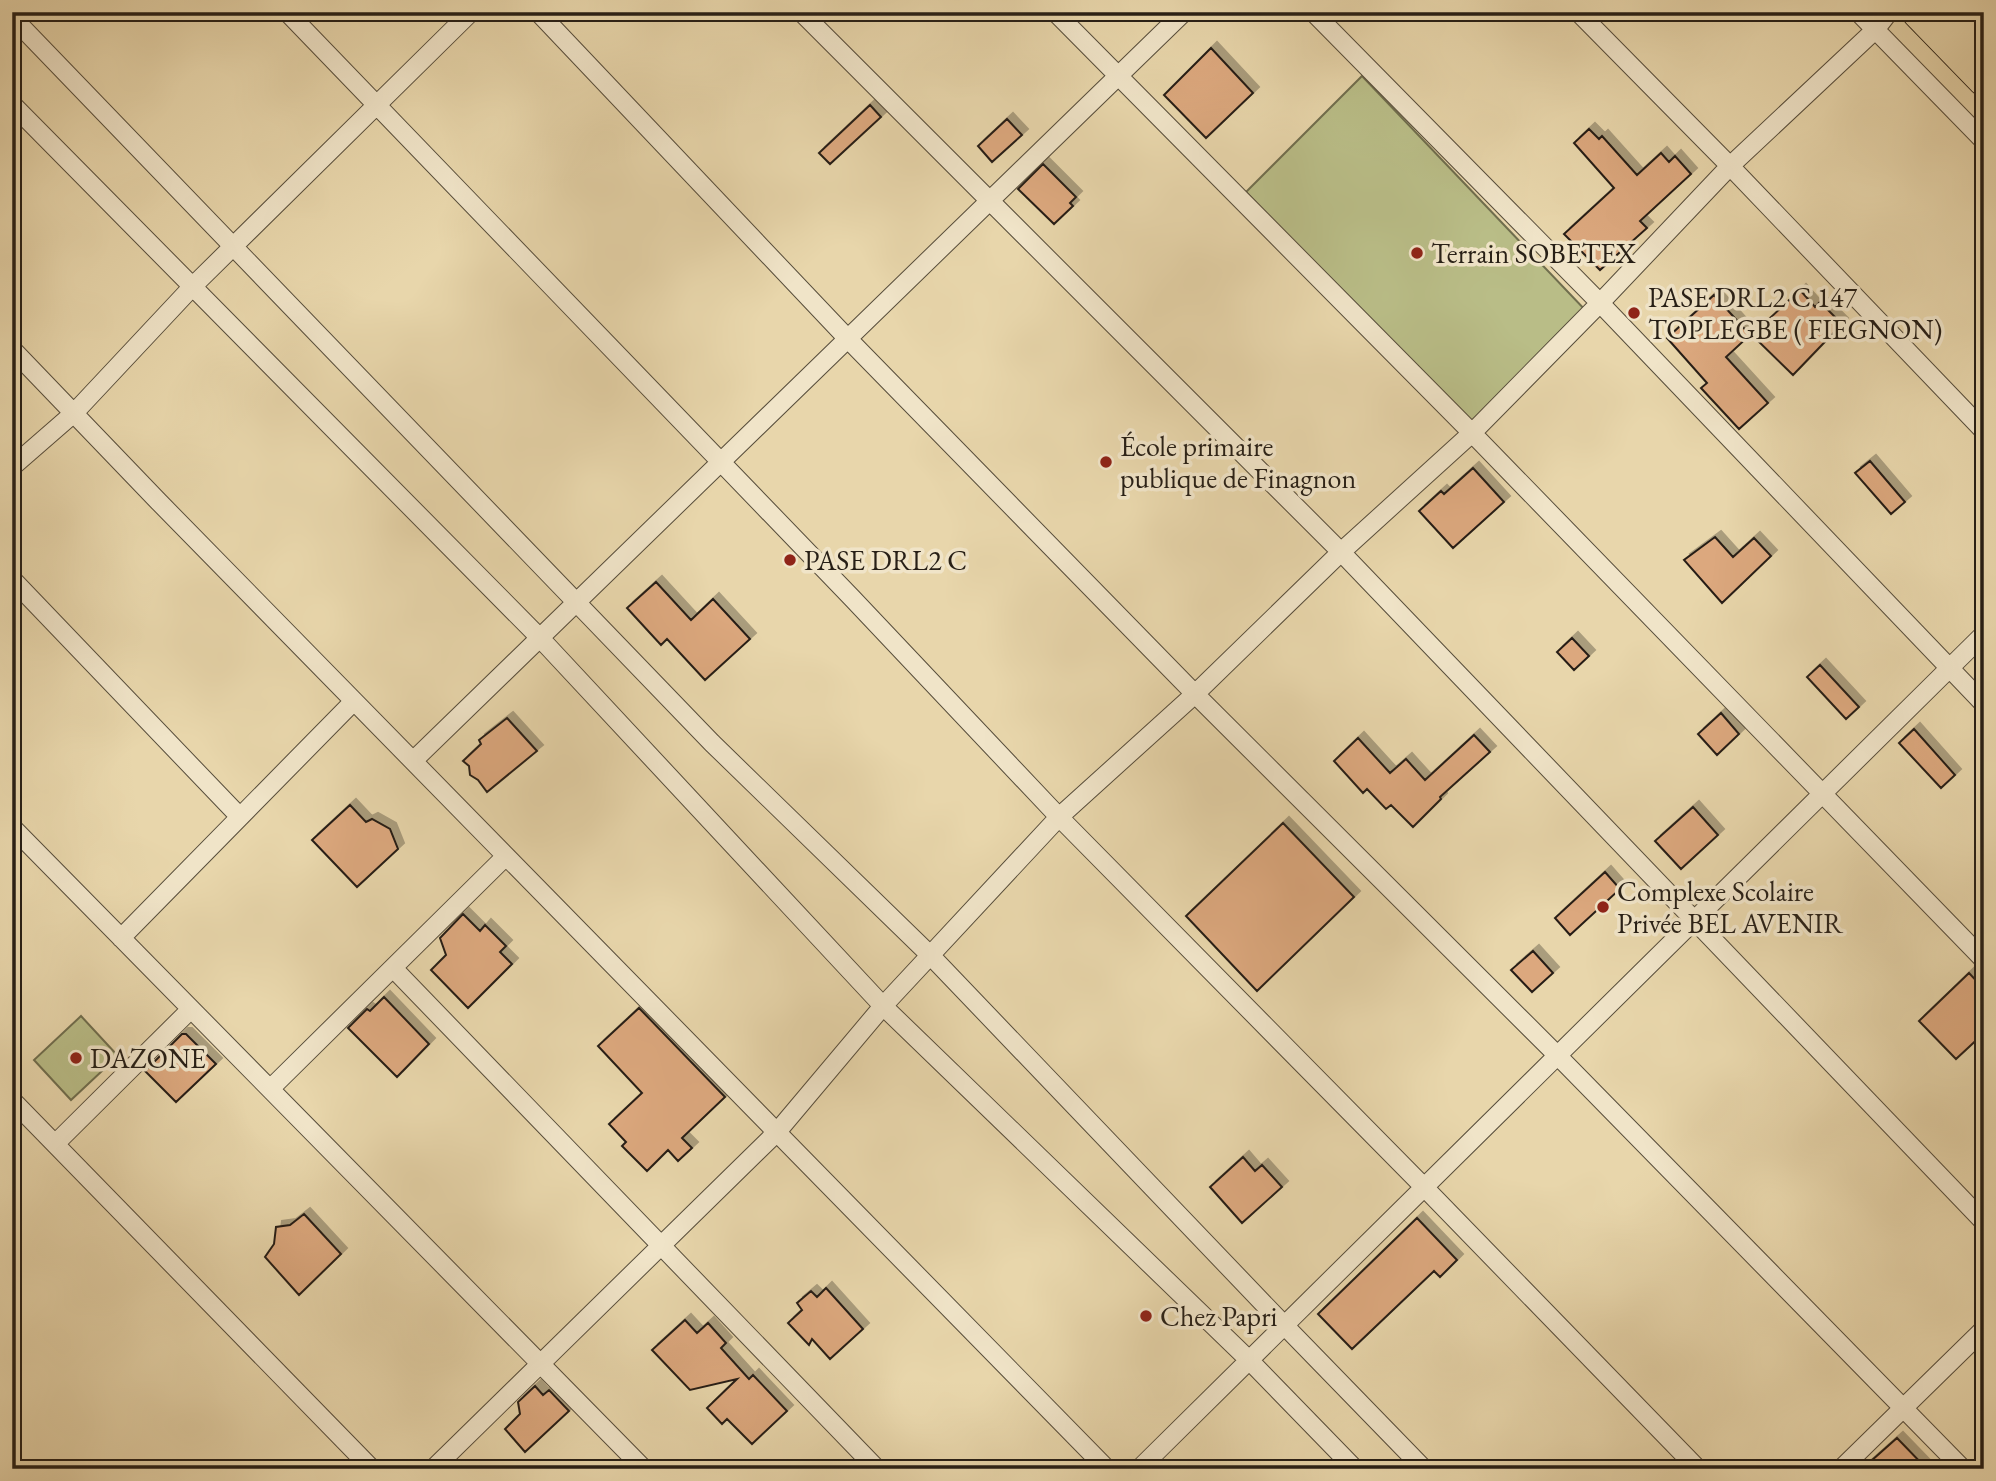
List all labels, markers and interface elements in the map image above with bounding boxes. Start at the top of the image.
place label: Terrain SOBETEX [1431,235,1636,271]
marker: Terrain SOBETEX [1409,245,1425,261]
place label: PASE DRL2 C 147 TOPLEGBE ( FIEGNON) [1648,279,1942,347]
marker: PASE DRL2 C 147 TOPLEGBE ( FIEGNON) [1626,305,1642,321]
place label: École primaire publique de Finagnon [1120,428,1356,496]
marker: École primaire publique de Finagnon [1098,454,1114,470]
place label: PASE DRL2 C [804,542,967,578]
marker: PASE DRL2 C [782,552,798,568]
place label: Complexe Scolaire Privée BEL AVENIR [1617,873,1844,941]
marker: Complexe Scolaire Privée BEL AVENIR [1595,899,1611,915]
place label: DAZONE [90,1040,206,1076]
marker: DAZONE [68,1050,84,1066]
place label: Chez Papri [1160,1298,1277,1334]
marker: Chez Papri [1138,1308,1154,1324]

